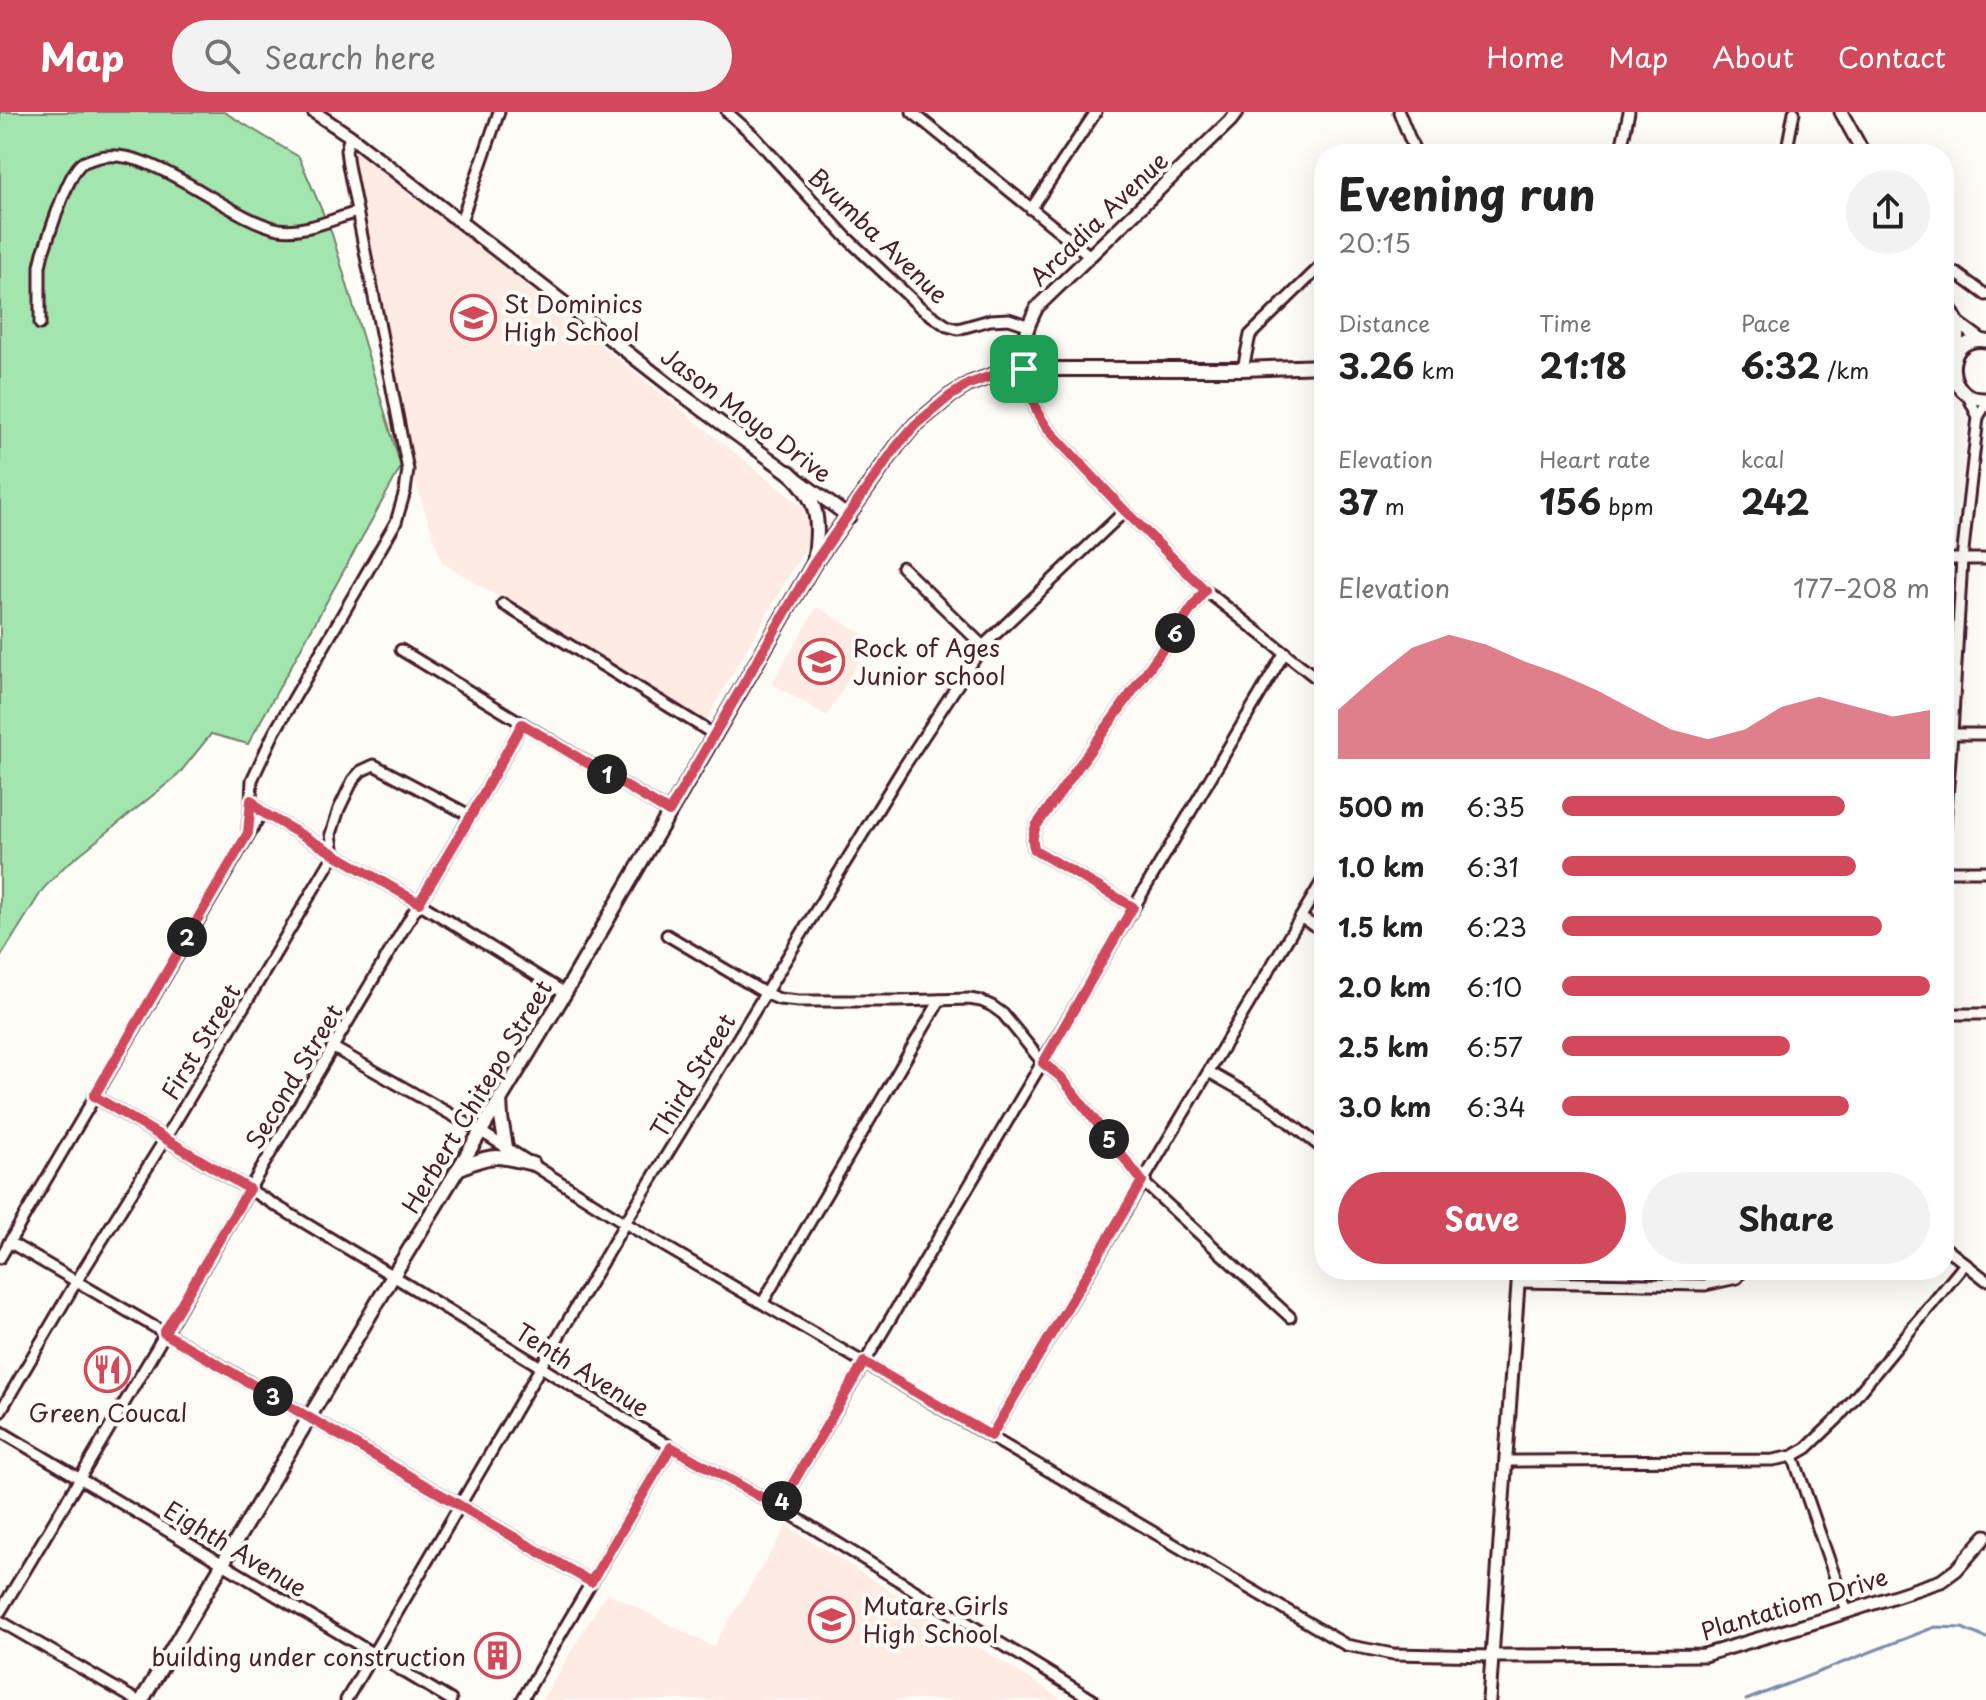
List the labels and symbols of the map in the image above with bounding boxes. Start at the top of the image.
street label: Arcadia Avenue [1021,142,1175,294]
street label: Bvumba Avenue [801,159,957,311]
place label: St Dominics High School [504,285,642,349]
school or university icon: St Dominics High School [449,293,497,341]
pin [990,335,1058,403]
street label: Jason Moyo Drive [654,338,840,490]
pin: 6 [1155,613,1195,653]
place label: Rock of Ages Junior school [853,629,1006,693]
school or university icon: Rock of Ages Junior school [798,637,846,685]
pin: 1 [587,754,627,794]
pin: 2 [167,917,207,957]
street label: Herbert Chitepo Street [392,972,560,1220]
street label: First Street [151,976,249,1106]
street label: Second Street [235,997,351,1155]
street label: Third Street [641,1006,744,1144]
pin: 5 [1089,1119,1129,1159]
street label: Tenth Avenue [509,1313,657,1425]
restaurant icon: Green Coucal [84,1346,132,1394]
pin: 3 [253,1376,293,1416]
place label: Green Coucal [29,1394,187,1430]
pin: 4 [762,1481,802,1521]
street label: Eighth Avenue [158,1491,314,1605]
street label: Plantatiom Drive [1696,1557,1892,1649]
place label: Mutare Girls High School [863,1587,1009,1651]
school or university icon: Mutare Girls High School [808,1595,856,1643]
building icon: building under construction [473,1632,521,1680]
place label: building under construction [152,1638,466,1674]

